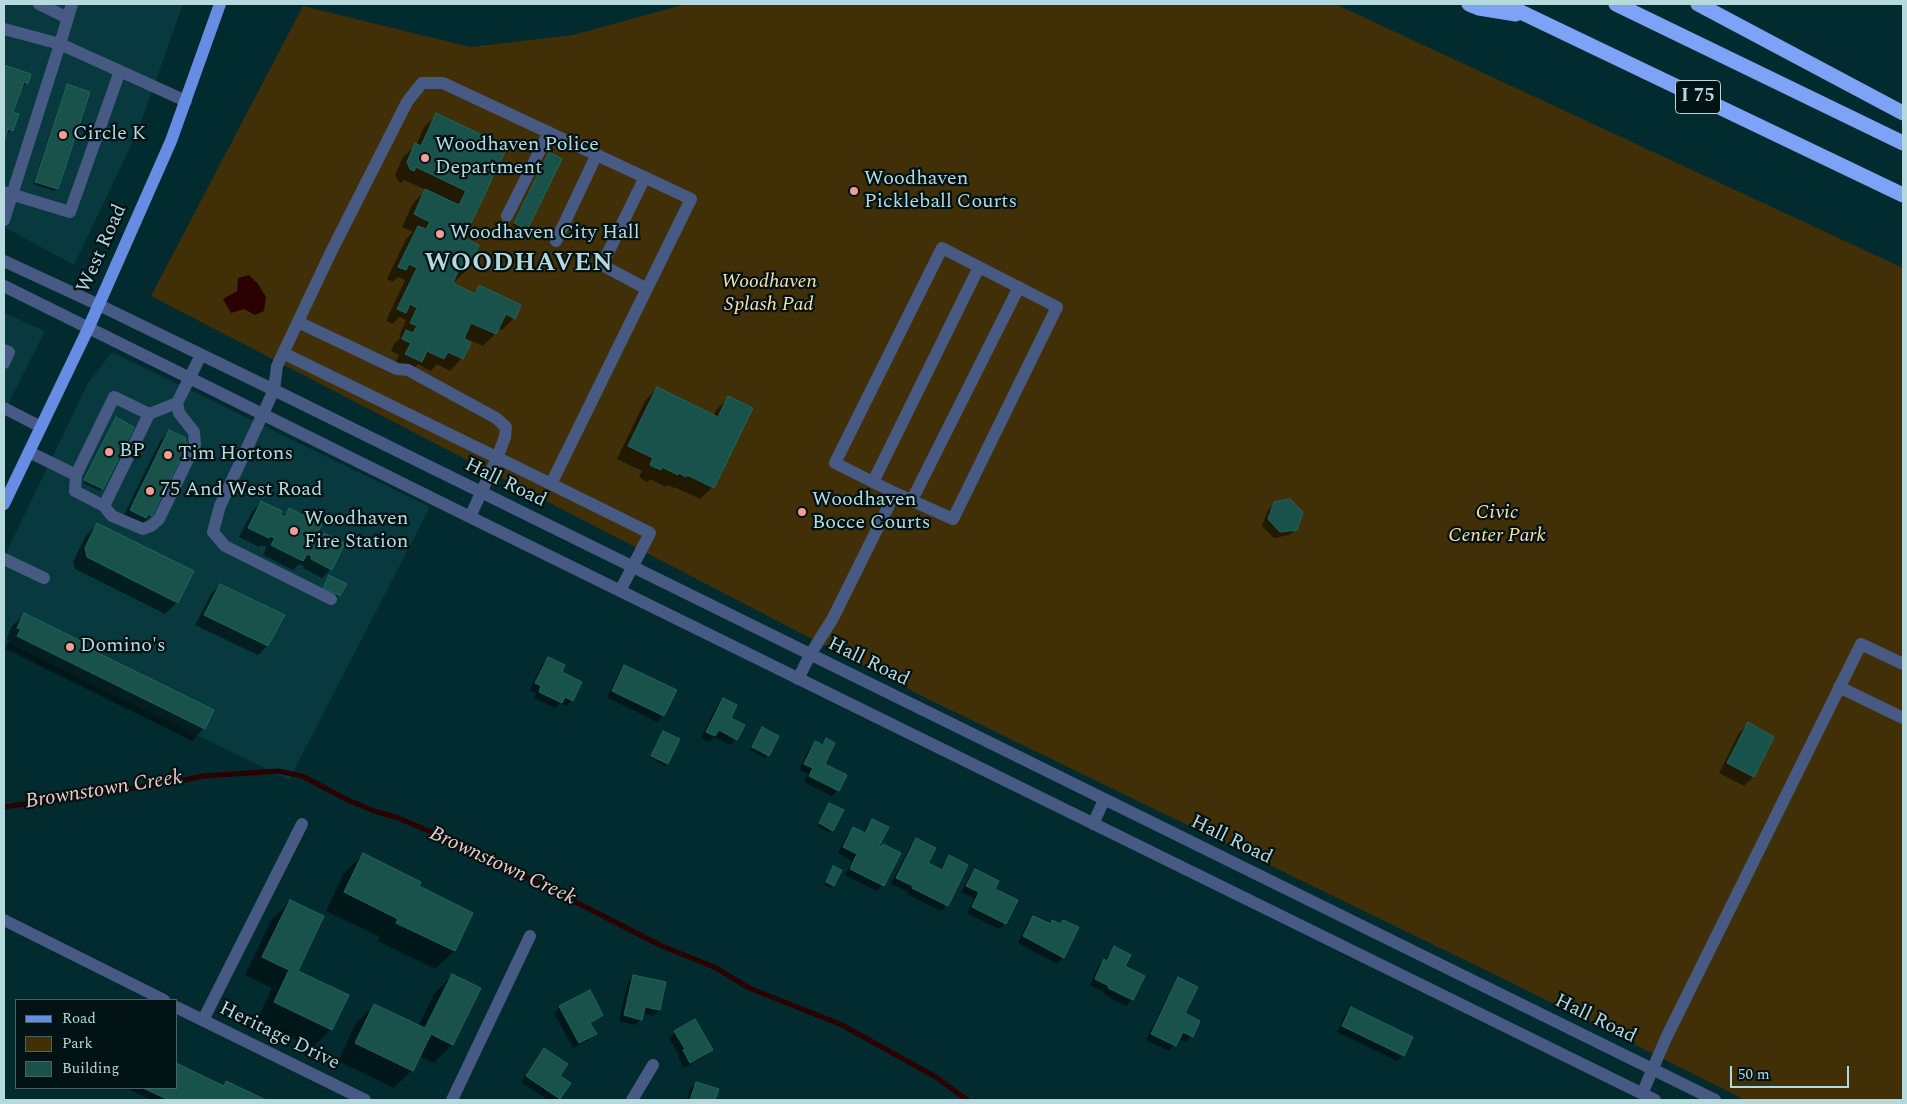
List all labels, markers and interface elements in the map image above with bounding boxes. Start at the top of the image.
road number: I 75 [1676,80,1720,114]
place label: Circle K [73,123,146,147]
marker: Circle K [57,129,69,141]
place label: Woodhaven Police Department [435,134,599,181]
marker: Woodhaven Police Department [419,152,431,164]
place label: Woodhaven Pickleball Courts [864,168,1017,215]
marker: Woodhaven Pickleball Courts [848,185,860,197]
street label: West Road [73,201,133,297]
place label: Woodhaven City Hall [450,222,640,246]
marker: Woodhaven City Hall [434,228,446,240]
district label: WOODHAVEN [423,250,615,280]
park label: Woodhaven Splash Pad [721,271,817,318]
place label: BP [119,440,145,464]
place label: Tim Hortons [178,443,293,467]
marker: BP [103,446,115,458]
marker: Tim Hortons [162,449,174,461]
street label: Hall Road [460,454,550,514]
place label: 75 And West Road [160,479,322,503]
marker: 75 And West Road [144,485,156,497]
place label: Woodhaven Bocce Courts [812,489,930,536]
park label: Civic Center Park [1448,502,1546,549]
marker: Woodhaven Bocce Courts [796,506,808,518]
place label: Woodhaven Fire Station [304,508,408,555]
marker: Woodhaven Fire Station [288,525,300,537]
street label: Hall Road [823,633,913,693]
place label: Domino's [80,635,166,659]
marker: Domino's [64,641,76,653]
water label: Brownstown Creek [24,766,184,816]
street label: Hall Road [1186,811,1276,871]
water label: Brownstown Creek [425,822,579,912]
street label: Hall Road [1550,990,1640,1050]
street label: Heritage Drive [215,997,343,1077]
legend [15,999,178,1089]
text: Road [62,1007,96,1030]
text: Park [62,1032,93,1055]
scale bar [1732,1056,1851,1088]
text: Building [62,1057,119,1080]
text: 50 m [1738,1063,1770,1086]

